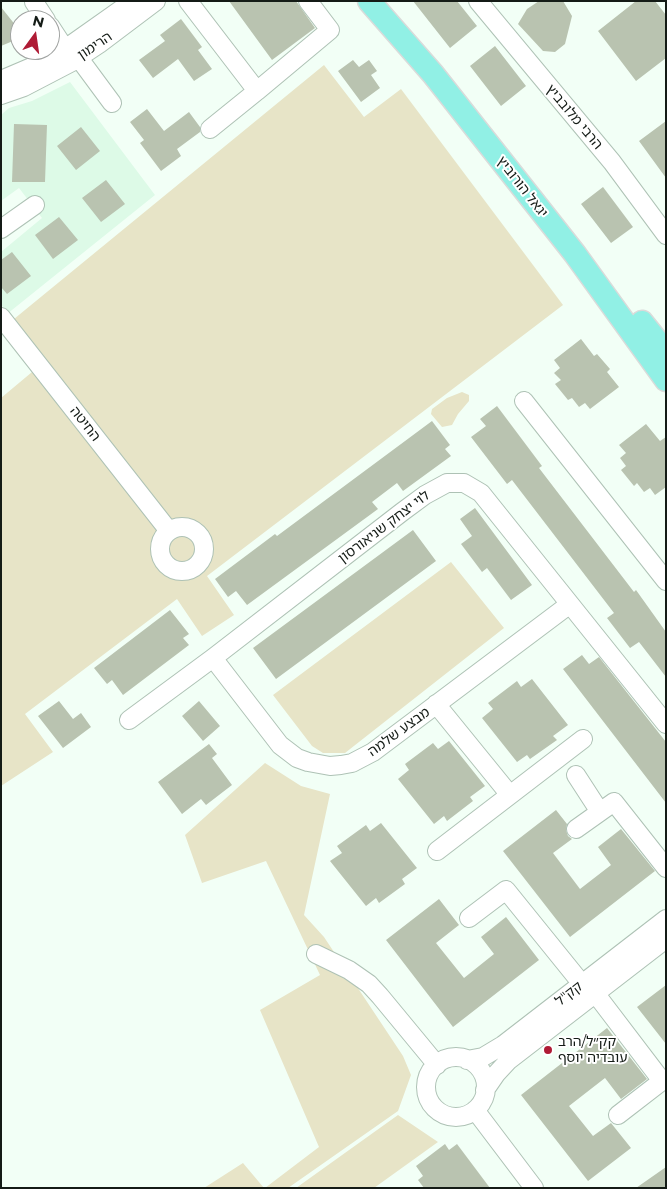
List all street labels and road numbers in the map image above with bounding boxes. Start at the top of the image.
street label: הרימון [74,28,116,64]
street label: הרבי מלובביץ [542,81,606,153]
street label: יגאל הורוביץ [493,153,551,221]
street label: החיטה [66,403,104,445]
street label: לוי יצחק שניאורסון [335,487,433,567]
street label: מבצע שלמה [365,704,433,760]
street label: קק"ל [552,978,586,1010]

